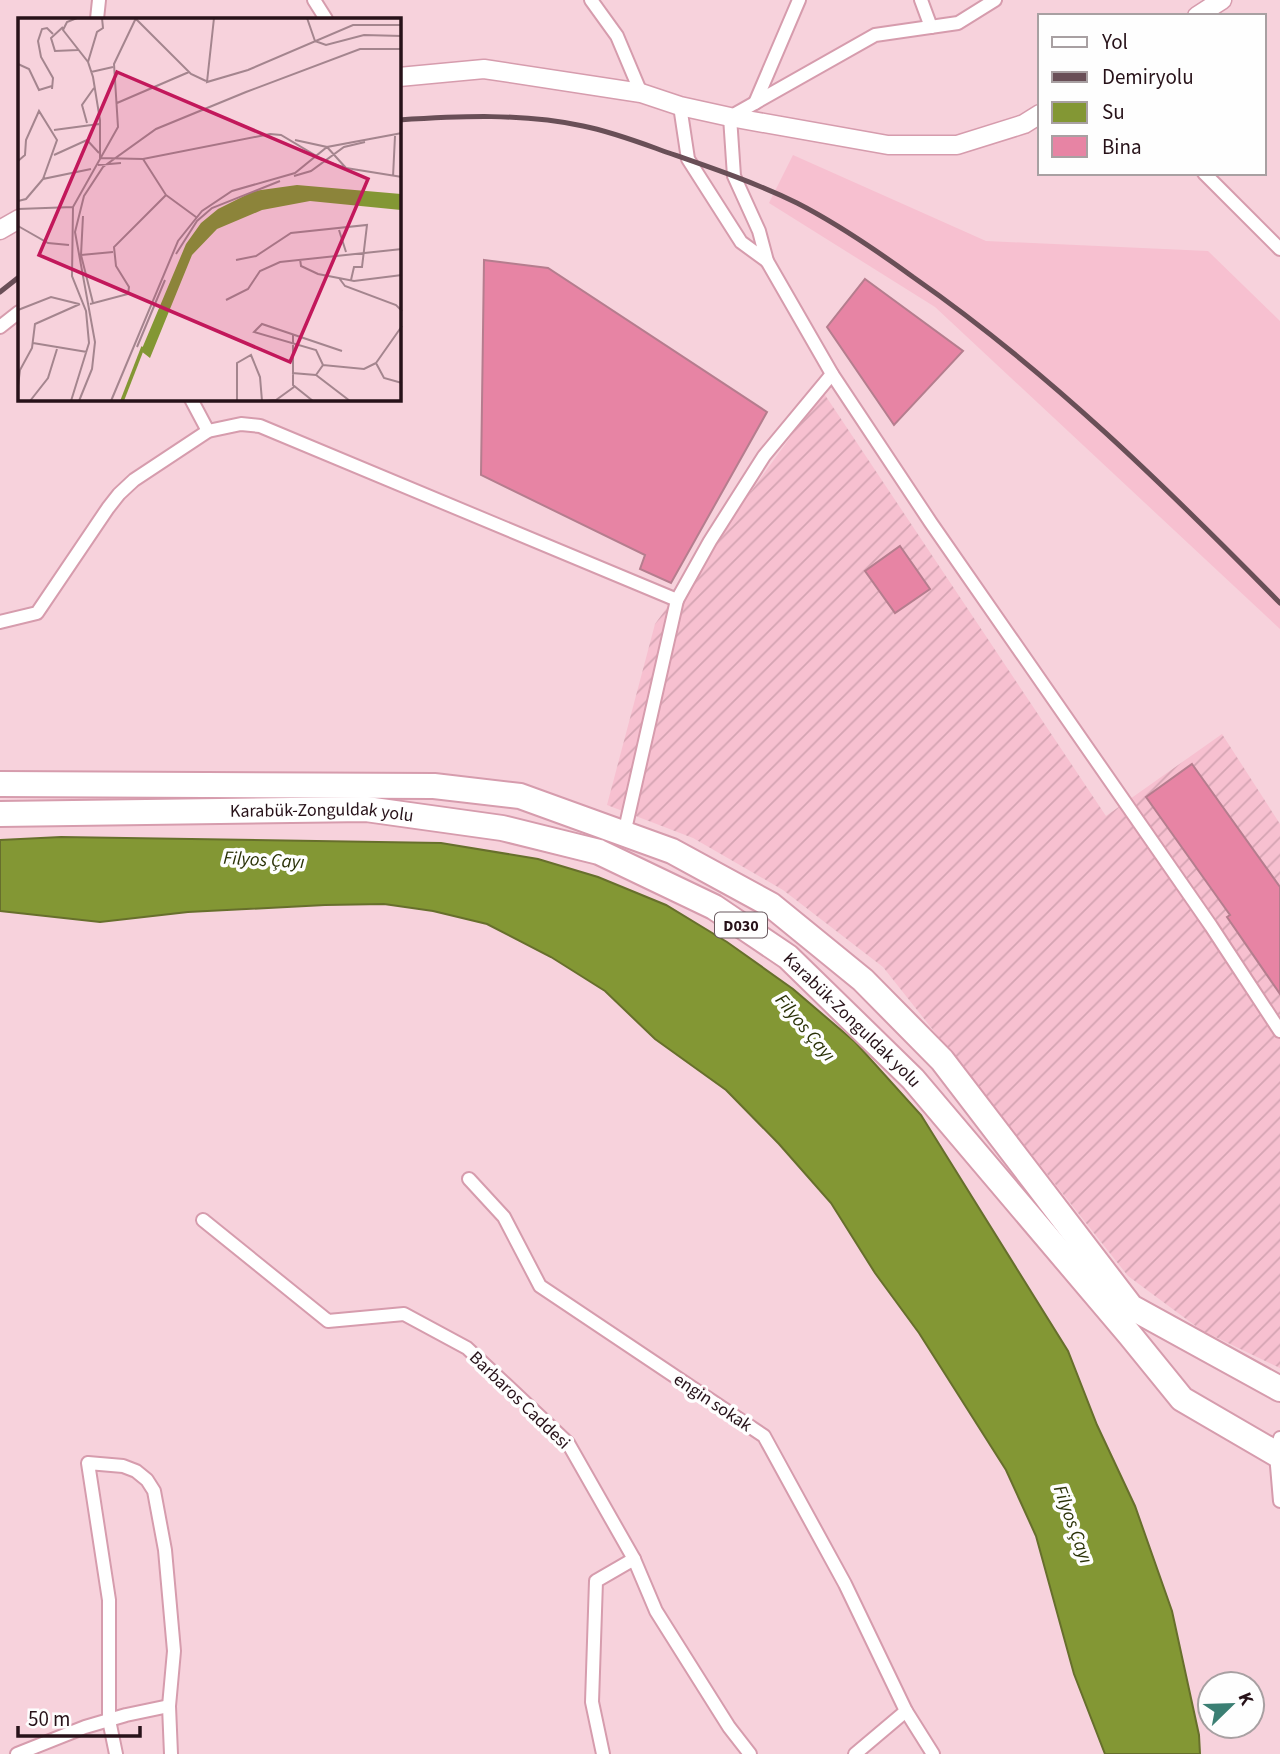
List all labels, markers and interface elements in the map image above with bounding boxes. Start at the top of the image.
legend [1038,14,1266,175]
inset map [18,18,401,401]
text: Yol [1101,27,1128,57]
text: Demiryolu [1102,62,1194,92]
text: Su [1102,97,1125,127]
text: Bina [1102,132,1142,162]
street label: Karabük-Zonguldak yolu [230,797,415,829]
water label: Filyos Çayı [223,845,305,876]
road number: D030 [715,912,767,937]
street label: Karabük-Zonguldak yolu [777,947,927,1093]
water label: Filyos Çayı [768,988,841,1068]
street label: Barbaros Caddesi [464,1346,576,1455]
street label: engin sokak [669,1367,757,1438]
water label: Filyos Çayı [1046,1482,1099,1567]
north arrow [1196,1670,1266,1740]
text: K [1231,1688,1260,1710]
scale bar [18,1694,140,1738]
text: 50 m [28,1704,70,1734]

